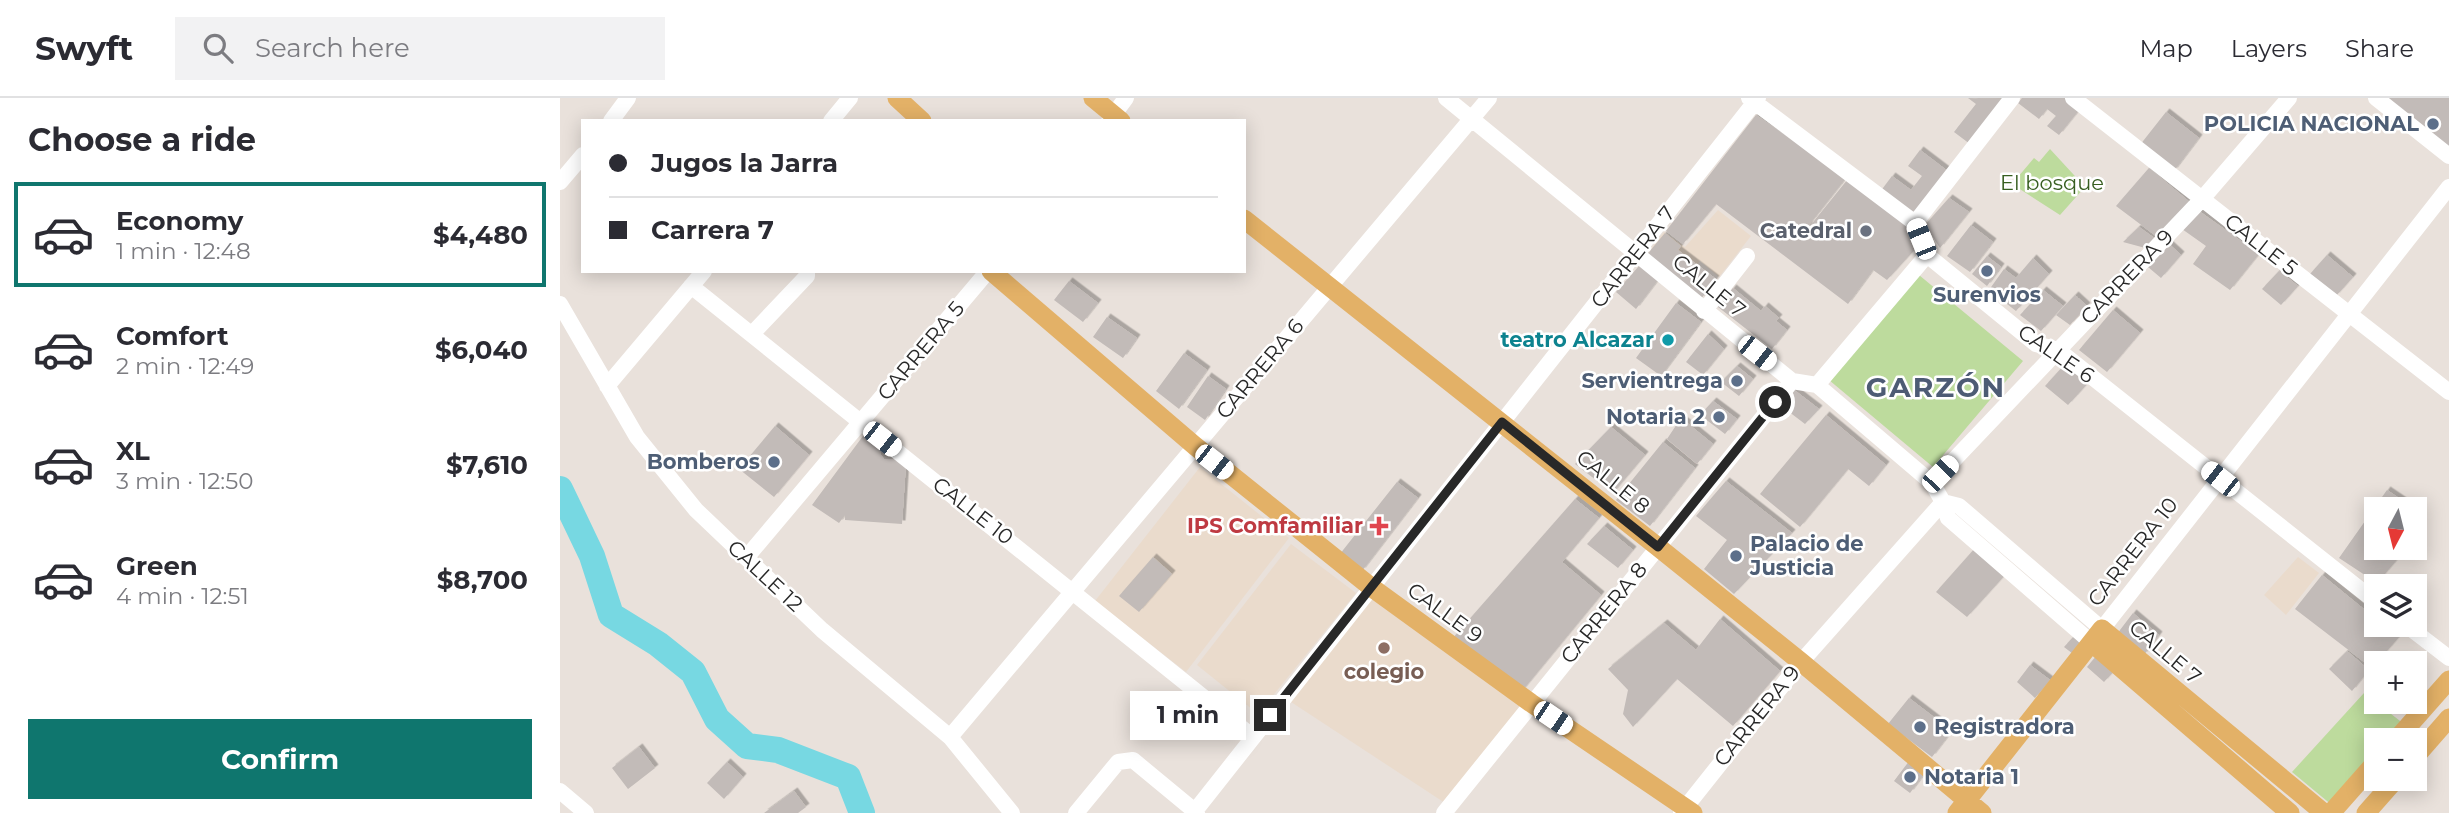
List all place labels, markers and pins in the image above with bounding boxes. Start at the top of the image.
place label: POLICIA NACIONAL [2204,111,2419,136]
marker: POLICIA NACIONAL [2425,116,2441,132]
place label: Catedral [1760,218,1852,243]
marker: Catedral [1858,223,1874,239]
marker: Surenvios [1979,263,1995,279]
place label: Surenvios [1933,282,2041,307]
place label: teatro Alcazar [1500,327,1654,352]
marker: teatro Alcazar [1660,332,1676,348]
place label: Servientrega [1581,368,1723,393]
marker: Servientrega [1729,373,1745,389]
place label: Notaria 2 [1606,404,1705,429]
marker: Notaria 2 [1711,409,1727,425]
place label: Bomberos [647,449,760,474]
marker: Bomberos [766,454,782,470]
place label: IPS Comfamiliar [1187,513,1363,538]
marker: IPS Comfamiliar [1369,516,1389,536]
place label: Palacio de Justicia [1749,531,1864,580]
marker: Palacio de Justicia [1728,548,1744,564]
marker: colegio [1376,640,1392,656]
place label: colegio [1344,659,1424,684]
place label: Registradora [1934,714,2075,739]
marker: Registradora [1912,719,1928,735]
place label: Notaria 1 [1924,764,2019,789]
marker: Notaria 1 [1902,769,1918,785]

